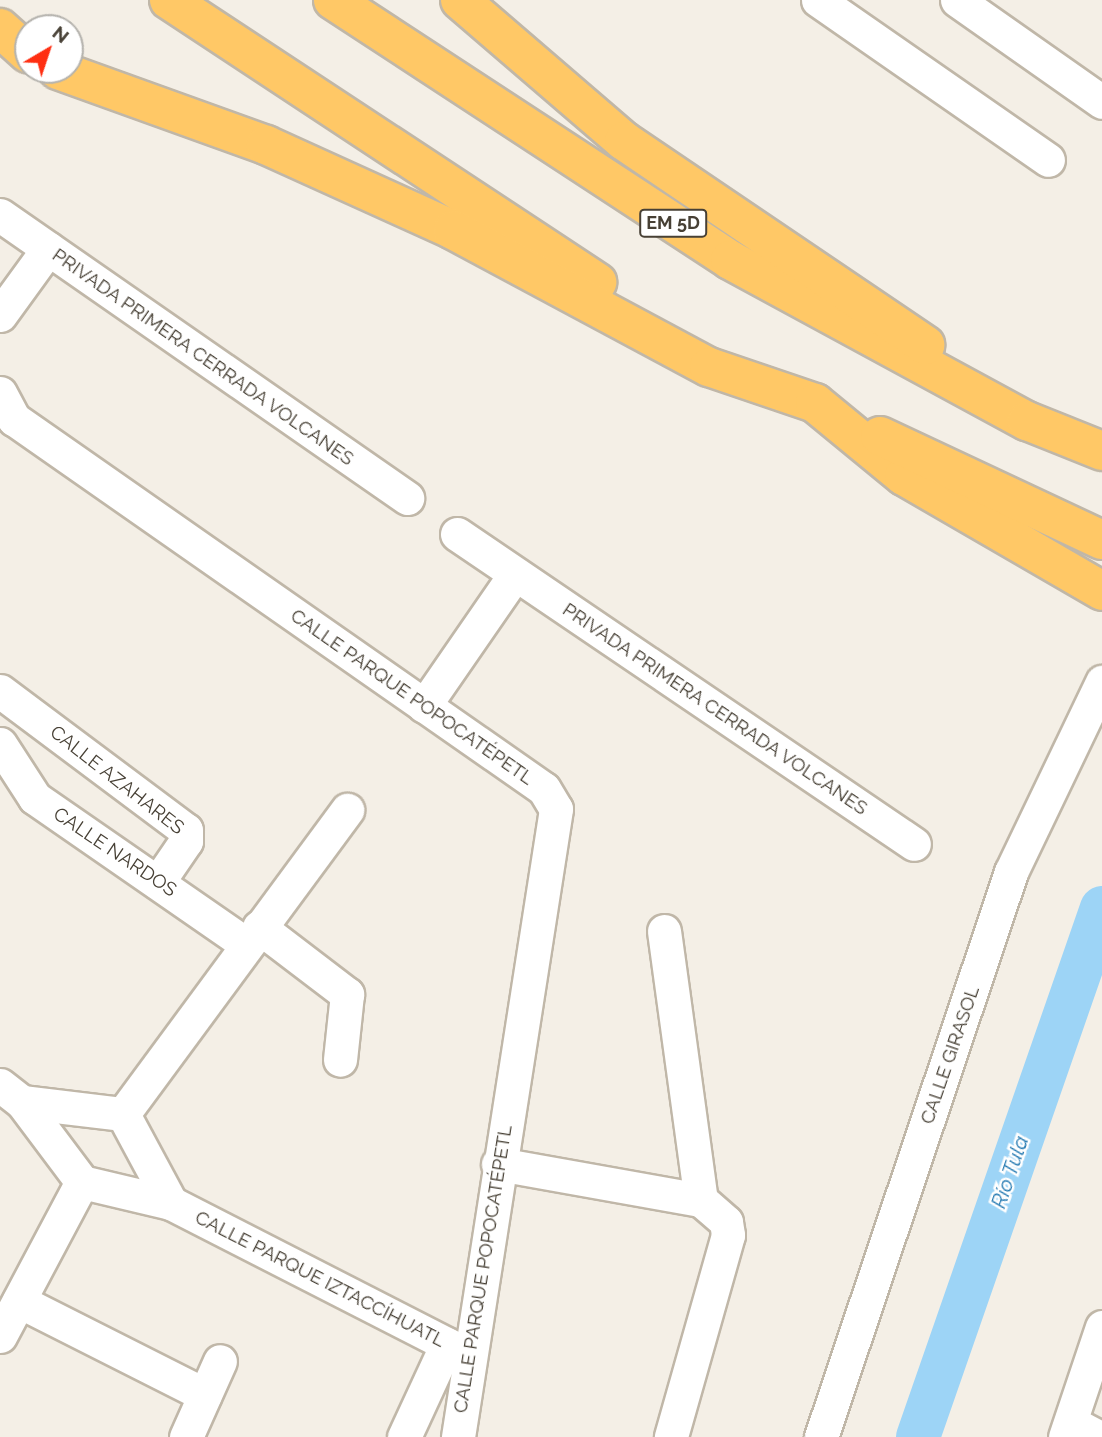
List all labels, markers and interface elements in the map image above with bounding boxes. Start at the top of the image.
north arrow [14,14,84,84]
text: N [48,21,74,47]
road number: EM 5D [638,208,708,238]
street label: PRIVADA PRIMERA CERRADA VOLCANES [47,243,359,471]
street label: PRIVADA PRIMERA CERRADA VOLCANES [557,597,873,821]
street label: CALLE PARQUE POPOCATÉPETL [286,604,538,790]
street label: CALLE AZAHARES [45,720,189,840]
street label: CALLE NARDOS [49,802,181,902]
street label: CALLE GIRASOL [916,983,984,1127]
street label: CALLE PARQUE POPOCATÉPETL [449,1123,517,1415]
water label: Río Tula [986,1132,1034,1212]
street label: CALLE PARQUE IZTACCÍHUATL [191,1206,449,1352]

